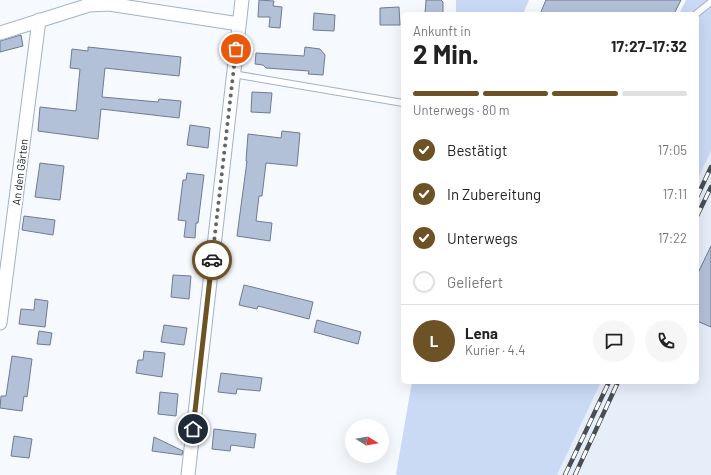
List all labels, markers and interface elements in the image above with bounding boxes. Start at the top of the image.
text: Ankunft in [413,23,471,39]
pin [219,32,253,66]
text: 17:27–17:32 [611,37,687,55]
icon: bag [225,38,247,60]
text: 2 Min. [413,38,479,69]
text: Unterwegs · 80 m [413,102,510,118]
street label: An den Gärten [9,138,30,206]
icon: check [413,139,435,161]
text: Bestätigt [447,141,507,159]
text: 17:05 [658,142,687,158]
icon: check [413,183,435,205]
text: In Zubereitung [447,185,541,203]
text: 17:11 [663,186,687,202]
icon: check [413,227,435,249]
text: Unterwegs [447,229,518,247]
text: 17:22 [658,230,687,246]
courier [192,240,232,280]
icon: car [201,249,223,271]
text: Geliefert [447,273,503,291]
button: chat [593,320,635,362]
button: phone [645,320,687,362]
text: Lena [465,324,498,342]
text: L [430,332,438,350]
text: Kurier · 4.4 [465,342,526,358]
pin [176,412,210,446]
icon: home [182,418,204,440]
north arrow [345,419,389,463]
map controls [345,419,389,463]

